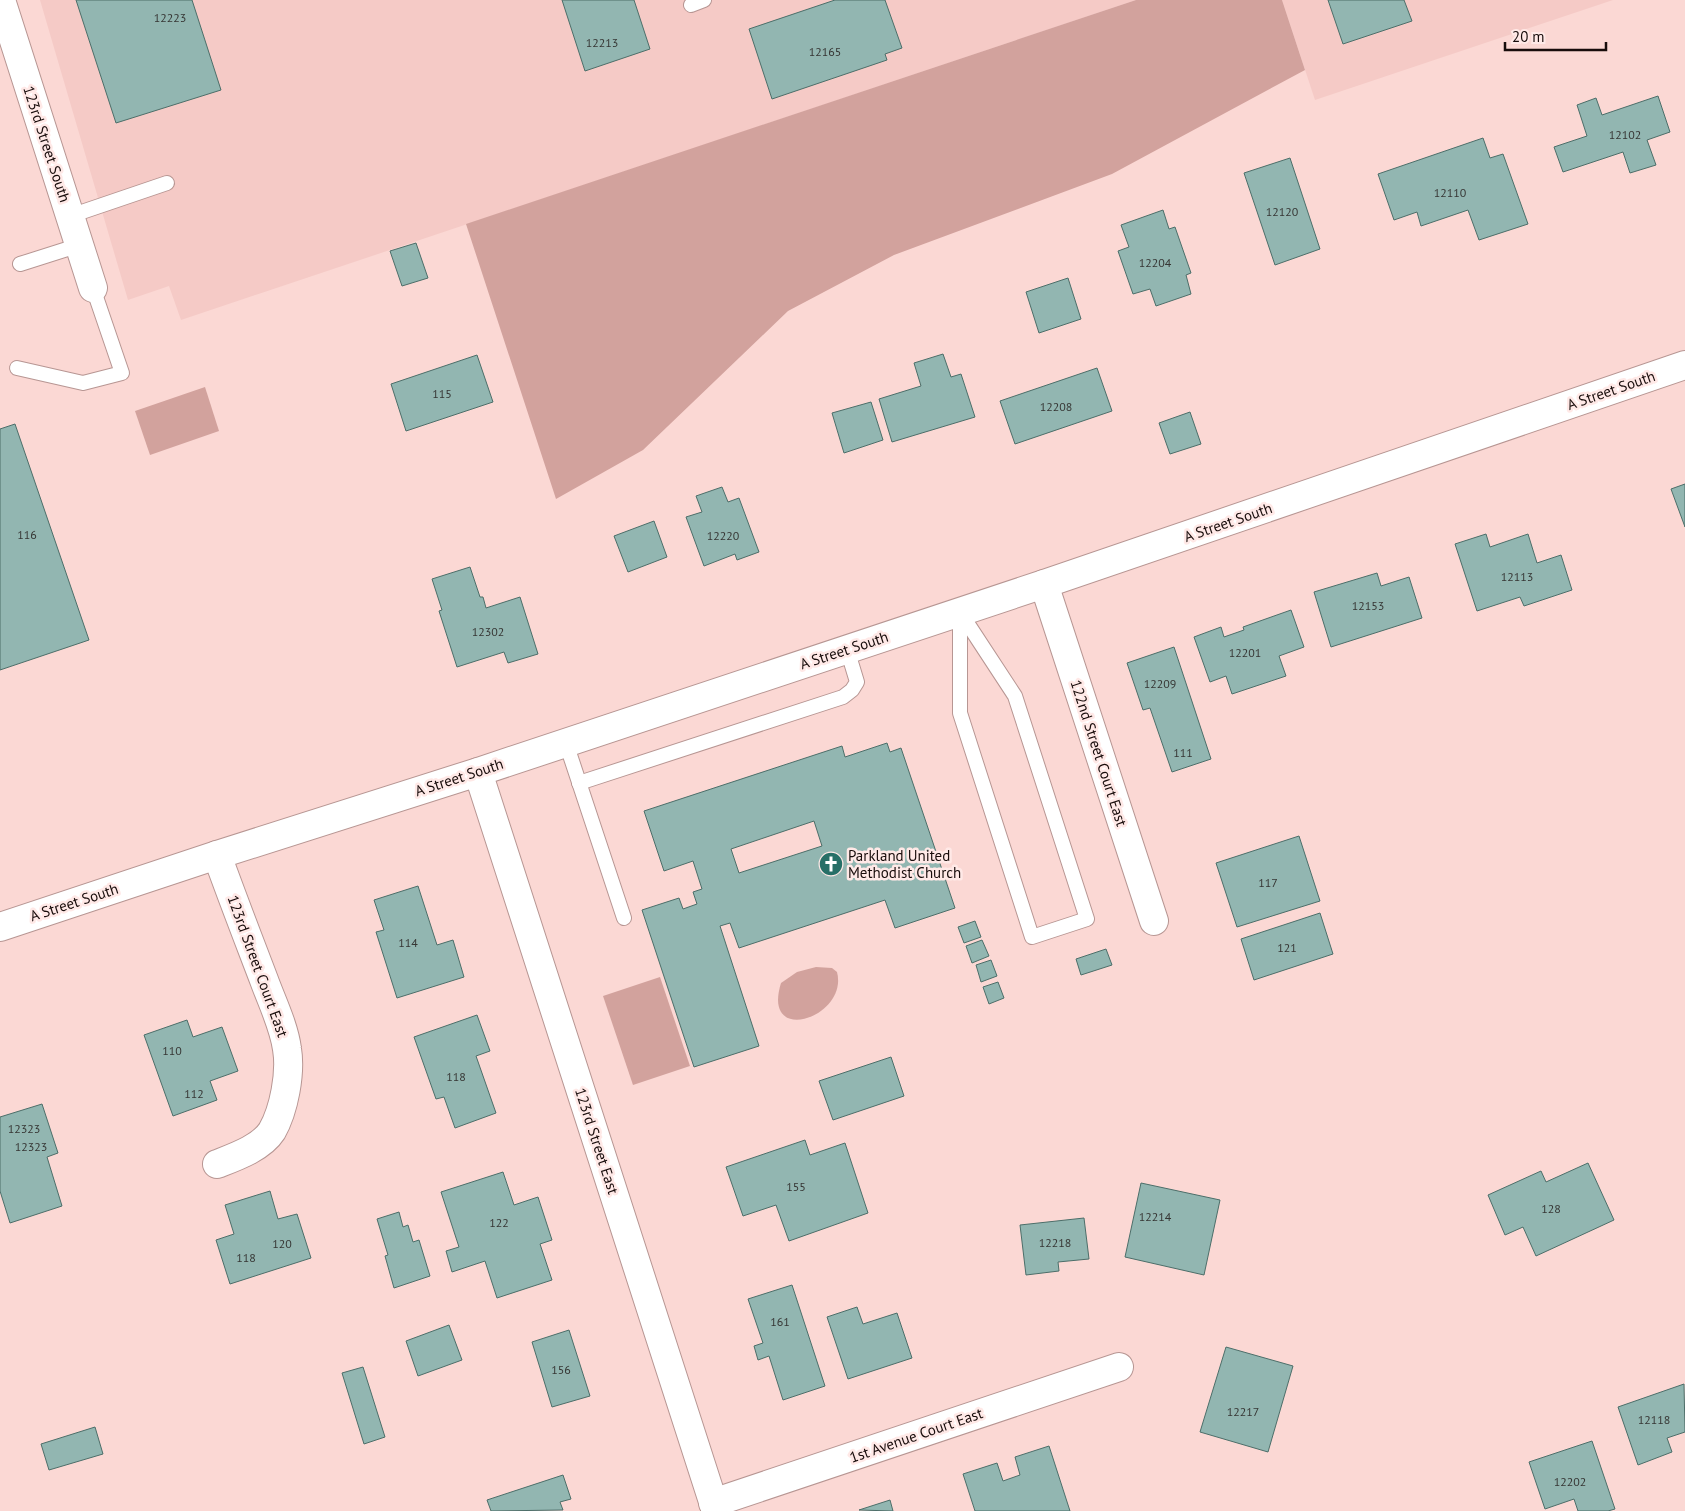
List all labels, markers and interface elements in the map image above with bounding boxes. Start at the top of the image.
house number: 12223 [154,10,186,25]
scale bar [1505,20,1606,52]
text: 20 m [1512,27,1545,46]
house number: 12213 [586,35,618,50]
house number: 12165 [809,44,841,59]
street label: 123rd Street South [19,83,75,205]
house number: 12102 [1609,127,1641,142]
house number: 12110 [1434,185,1467,200]
house number: 12120 [1266,204,1299,219]
house number: 12204 [1139,255,1172,270]
street label: A Street South [1564,366,1658,414]
house number: 115 [432,386,452,401]
house number: 12208 [1040,399,1072,414]
street label: A Street South [1181,498,1275,546]
house number: 116 [17,527,37,542]
house number: 12220 [707,528,740,543]
house number: 12113 [1501,569,1533,584]
house number: 12153 [1352,598,1384,613]
house number: 12302 [472,624,504,639]
street label: A Street South [797,627,891,673]
house number: 12201 [1229,645,1261,660]
house number: 12209 [1144,676,1176,691]
street label: 122nd Street Court East [1066,677,1132,829]
house number: 111 [1173,745,1193,760]
street label: A Street South [412,754,506,800]
place label: Parkland United Methodist Church [848,846,961,882]
church icon: Parkland United Methodist Church [818,851,844,877]
house number: 117 [1258,875,1278,890]
street label: A Street South [27,879,121,925]
street label: 123rd Street Court East [223,892,293,1040]
house number: 114 [398,935,418,950]
house number: 121 [1277,940,1297,955]
house number: 110 [162,1043,182,1058]
house number: 118 [446,1069,466,1084]
street label: 123rd Street East [571,1085,623,1197]
house number: 112 [184,1086,204,1101]
house number: 12323 [8,1121,40,1136]
house number: 12323 [15,1139,47,1154]
house number: 155 [786,1179,806,1194]
house number: 128 [1541,1201,1561,1216]
house number: 12214 [1139,1209,1172,1224]
house number: 122 [489,1215,509,1230]
house number: 12218 [1039,1235,1071,1250]
house number: 120 [272,1236,292,1251]
house number: 118 [236,1250,256,1265]
house number: 161 [770,1314,790,1329]
house number: 156 [551,1362,571,1377]
street label: 1st Avenue Court East [847,1403,985,1467]
house number: 12217 [1227,1404,1259,1419]
house number: 12118 [1638,1412,1670,1427]
house number: 12202 [1554,1474,1586,1489]

